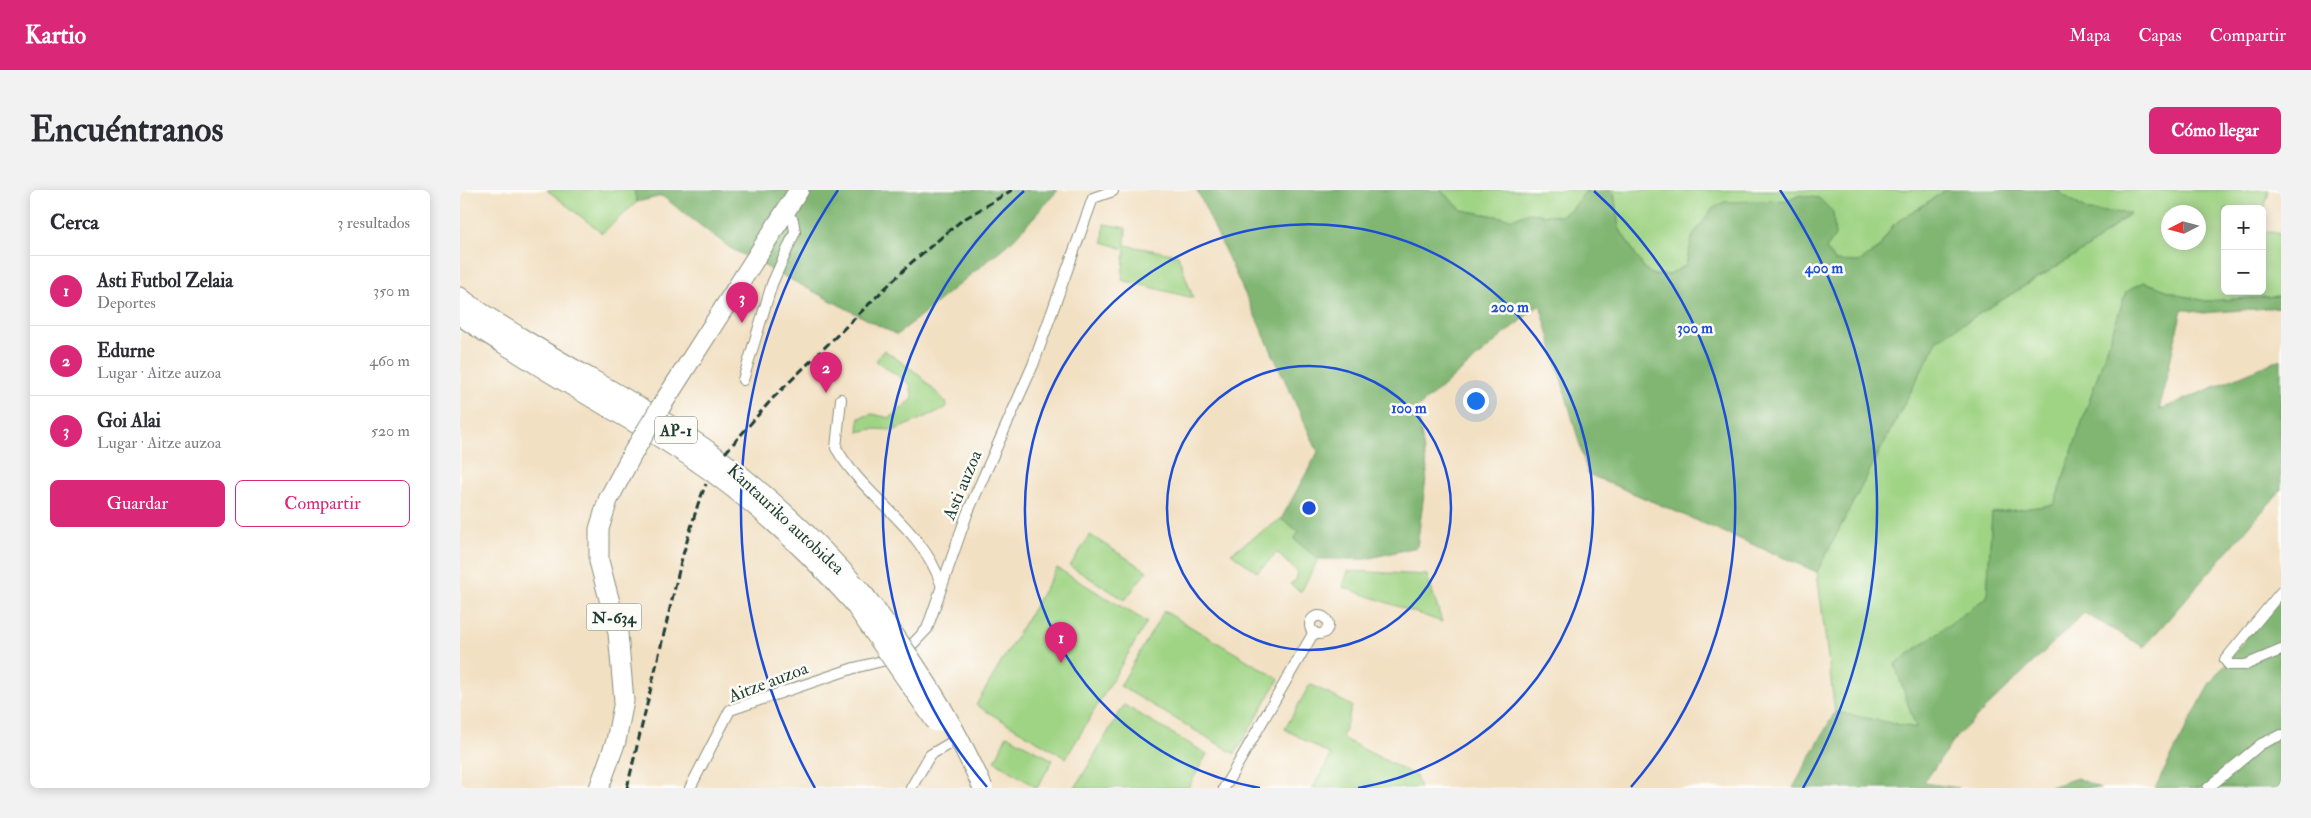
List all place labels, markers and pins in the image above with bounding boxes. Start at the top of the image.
pin: 3 [726,282,758,323]
pin: 2 [810,352,842,393]
centre of rings [1300,499,1318,517]
pin: 1 [1045,622,1077,663]

